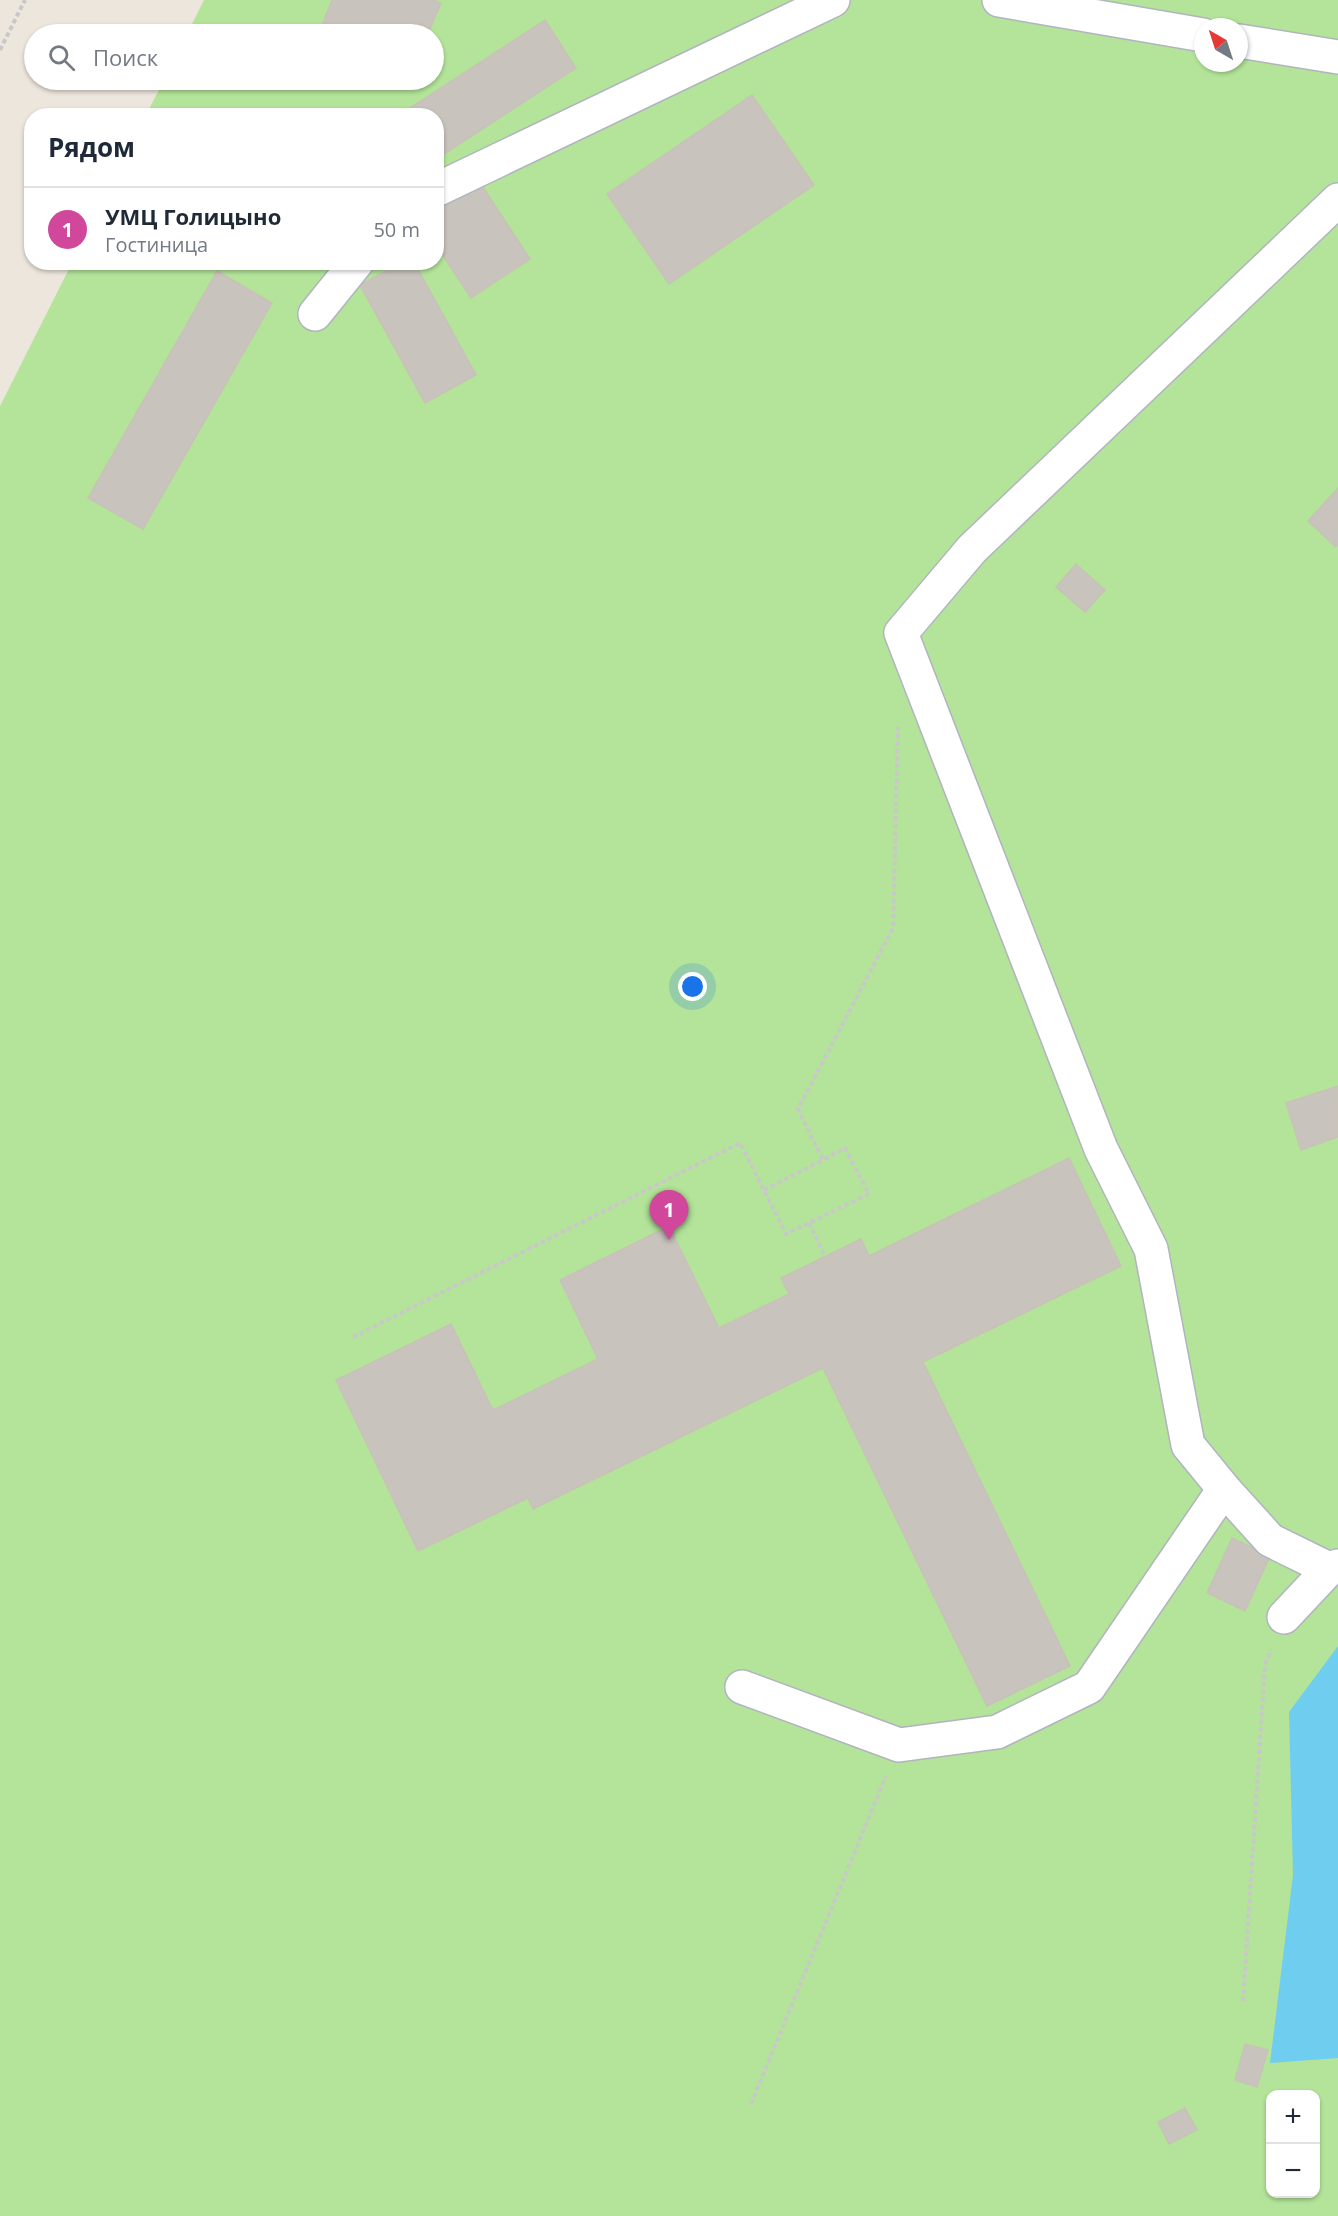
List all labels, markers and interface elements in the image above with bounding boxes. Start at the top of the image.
north arrow [1194,18,1248,72]
search box [24,24,444,90]
icon: search [45,41,78,74]
text: Поиск [93,42,158,72]
text: Рядом [48,129,135,165]
text: УМЦ Голицыно [105,201,281,231]
text: 1 [62,216,73,243]
text: 50 m [373,216,420,243]
text: Гостиница [105,231,208,258]
your location [678,972,707,1001]
pin: 1 [650,1190,688,1240]
map controls [1266,2090,1320,2198]
button: + [1266,2090,1320,2144]
button: − [1266,2144,1320,2198]

